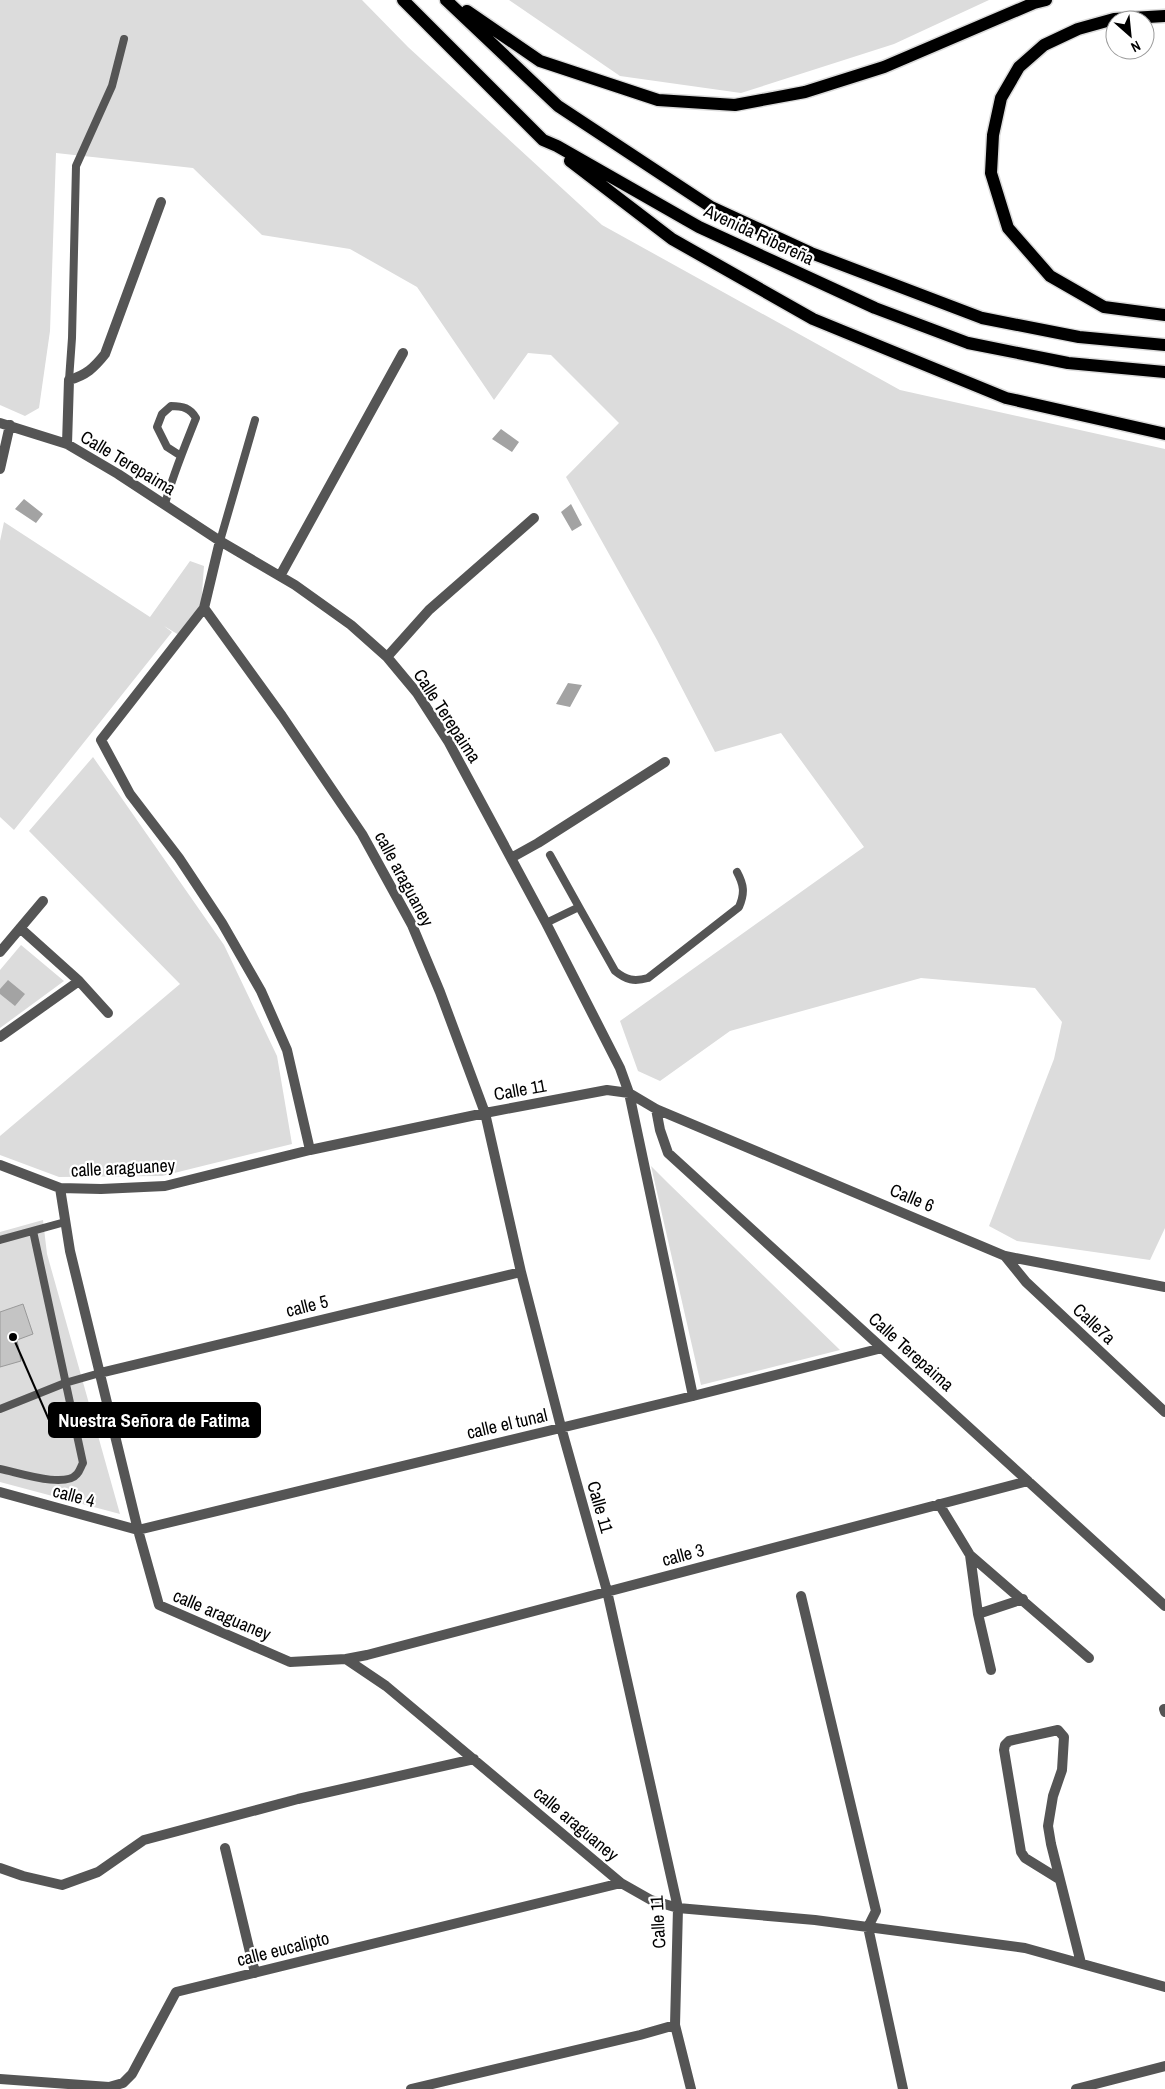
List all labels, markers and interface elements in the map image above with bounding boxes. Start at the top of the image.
north arrow [1105,10,1155,60]
text: N [1128,37,1144,56]
street label: Avenida Ribereña [699,198,818,271]
street label: Calle Terepaima [76,424,181,501]
street label: Calle Terepaima [408,664,487,767]
street label: calle araguaney [369,827,440,931]
street label: Calle 11 [492,1072,549,1106]
street label: calle araguaney [70,1152,176,1183]
street label: Calle 6 [886,1177,938,1218]
street label: calle 5 [283,1288,331,1323]
street label: Calle7a [1068,1297,1121,1350]
street label: Calle Terepaima [863,1306,960,1397]
street label: calle el tunal [464,1402,550,1445]
callout: Nuestra Señora de Fatima [49,1403,260,1437]
text: Nuestra Señora de Fatima [58,1407,250,1433]
street label: calle 4 [50,1478,98,1513]
street label: Calle 11 [581,1478,620,1537]
street label: calle 3 [659,1537,707,1572]
street label: calle araguaney [169,1583,276,1647]
street label: calle araguaney [528,1781,625,1867]
street label: Calle 11 [644,1894,671,1949]
street label: calle eucalipto [234,1925,332,1972]

